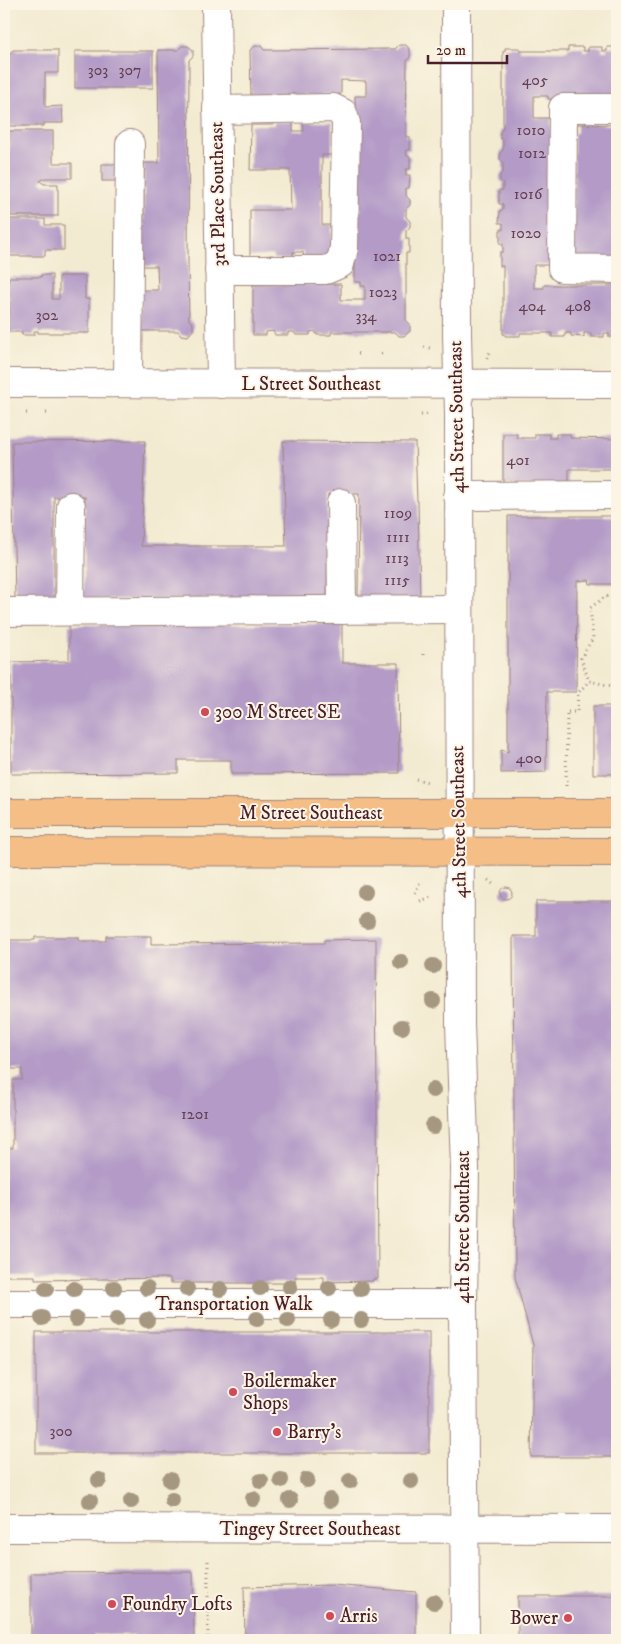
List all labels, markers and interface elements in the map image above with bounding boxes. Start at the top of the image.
scale bar [428,32,507,64]
text: 20 m [436,41,466,60]
house number: 303 [88,60,108,80]
house number: 307 [118,60,142,80]
house number: 405 [522,70,548,90]
house number: 1010 [517,120,545,140]
street label: 3rd Place Southeast [205,121,231,267]
house number: 1012 [518,143,546,163]
house number: 1016 [514,184,543,204]
house number: 1020 [511,223,541,243]
house number: 1021 [373,246,401,266]
house number: 1023 [369,282,397,302]
house number: 404 [519,296,546,316]
house number: 408 [565,296,591,316]
house number: 302 [36,305,58,325]
house number: 334 [355,306,377,326]
street label: 4th Street Southeast [444,340,470,494]
street label: L Street Southeast [241,373,381,396]
house number: 401 [506,450,530,470]
house number: 1109 [384,503,412,523]
house number: 1111 [386,527,410,547]
house number: 1113 [385,548,409,568]
house number: 1115 [384,570,410,590]
place label: 300 M Street SE [215,701,340,724]
marker: 300 M Street SE [199,706,211,718]
street label: 4th Street Southeast [446,745,472,899]
house number: 400 [516,748,542,768]
street label: M Street Southeast [239,802,383,825]
house number: 1201 [181,1104,209,1124]
street label: 4th Street Southeast [452,1151,475,1303]
street label: Transportation Walk [155,1293,313,1316]
place label: Boilermaker Shops [243,1370,336,1415]
marker: Boilermaker Shops [227,1386,239,1398]
house number: 300 [49,1421,73,1441]
place label: Barry's [287,1421,341,1444]
marker: Barry's [271,1426,283,1438]
street label: Tingey Street Southeast [219,1518,401,1541]
place label: Foundry Lofts [122,1593,232,1616]
marker: Foundry Lofts [106,1598,118,1610]
place label: Arris [340,1605,377,1628]
place label: Bower [510,1607,558,1630]
marker: Arris [324,1610,336,1622]
marker: Bower [562,1612,574,1624]

